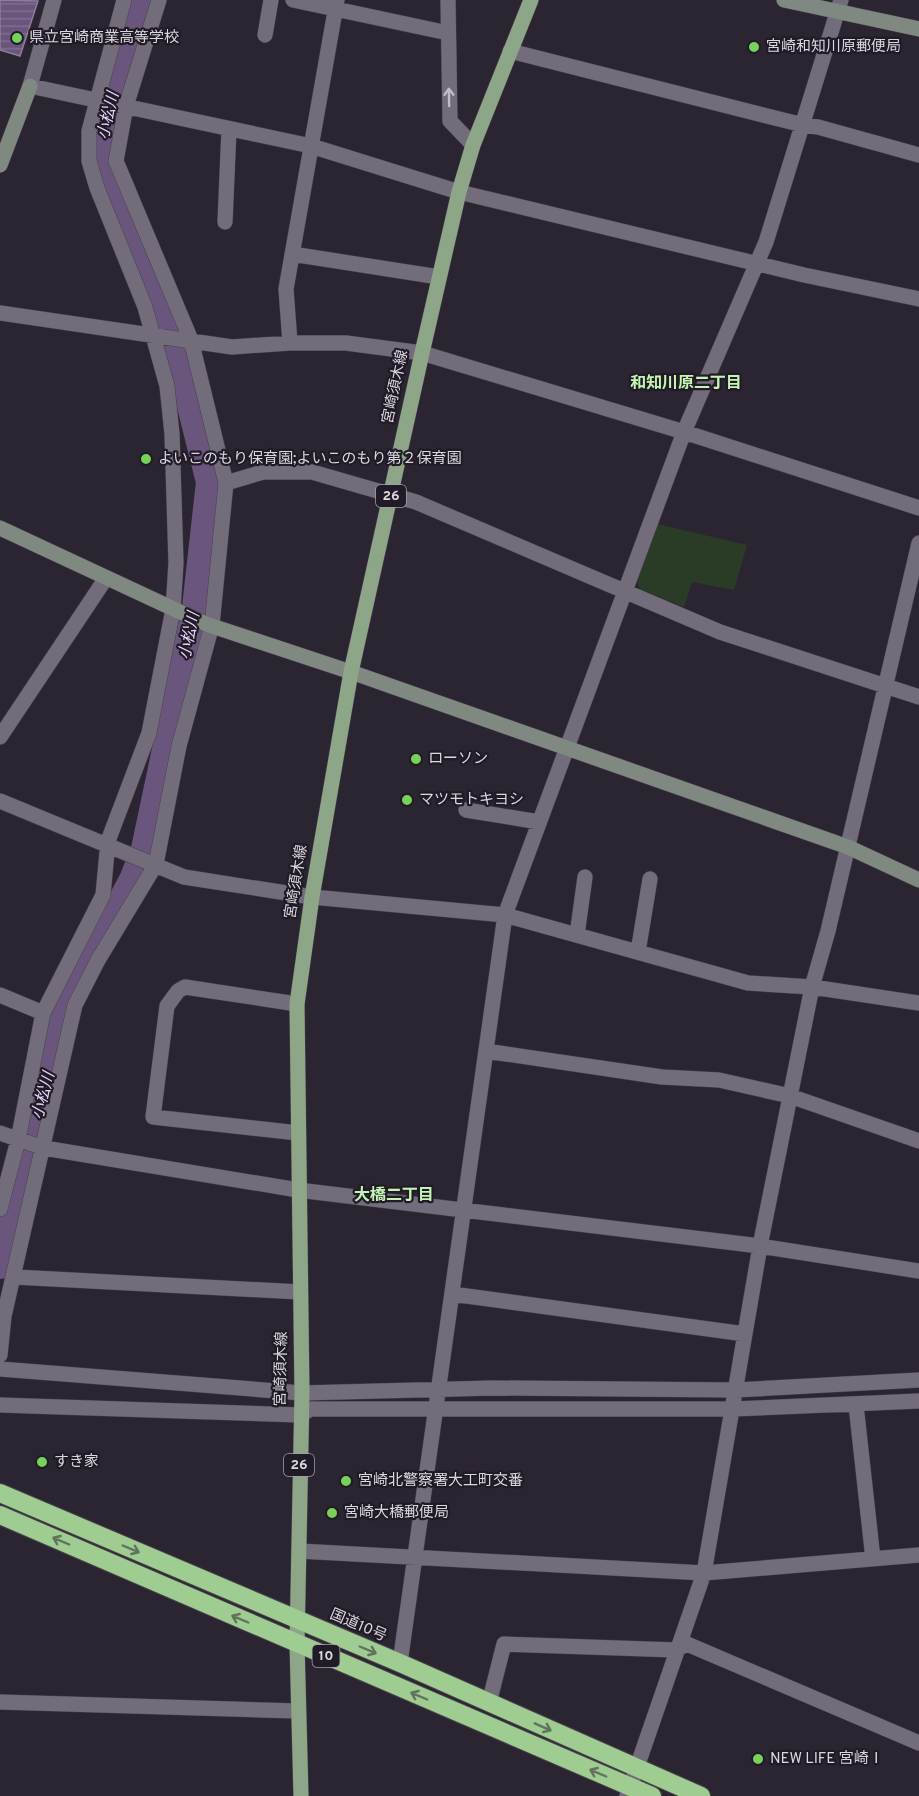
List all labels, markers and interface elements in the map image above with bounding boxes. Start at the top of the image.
place label: 県立宮崎商業高等学校 [29,29,179,48]
marker: 県立宮崎商業高等学校 [10,31,24,45]
place label: 宮崎和知川原郵便局 [766,38,901,57]
marker: 宮崎和知川原郵便局 [747,40,761,54]
one-way arrow [443,87,455,107]
water label: 小松川 [94,88,125,142]
street label: 宮崎須木線 [379,348,413,426]
district label: 和知川原二丁目 [630,374,742,394]
place label: よいこのもり保育園;よいこのもり第２保育園 [158,450,461,469]
marker: よいこのもり保育園;よいこのもり第２保育園 [139,452,153,466]
road number: 26 [376,485,406,507]
water label: 小松川 [175,608,205,662]
place label: ローソン [428,750,488,769]
marker: ローソン [409,752,423,766]
place label: マツモトキヨシ [419,791,524,810]
marker: マツモトキヨシ [400,793,414,807]
street label: 宮崎須木線 [282,843,312,921]
water label: 小松川 [28,1068,60,1122]
district label: 大橋二丁目 [354,1186,434,1206]
street label: 宮崎須木線 [272,1331,292,1407]
place label: すき家 [54,1453,99,1472]
road number: 26 [284,1454,314,1476]
marker: すき家 [35,1455,49,1469]
place label: 宮崎北警察署大工町交番 [358,1471,523,1491]
marker: 宮崎北警察署大工町交番 [339,1474,353,1488]
place label: 宮崎大橋郵便局 [344,1504,449,1523]
marker: 宮崎大橋郵便局 [325,1506,339,1520]
one-way arrow [53,1535,71,1546]
one-way arrow [121,1544,140,1555]
street label: 国道10号 [327,1605,389,1647]
one-way arrow [232,1613,250,1624]
road number: 10 [312,1645,340,1667]
one-way arrow [359,1645,377,1656]
one-way arrow [411,1690,429,1701]
one-way arrow [533,1721,551,1733]
place label: NEW LIFE 宮崎Ⅰ [770,1750,884,1769]
marker: NEW LIFE 宮崎Ⅰ [751,1752,765,1766]
one-way arrow [590,1767,608,1778]

